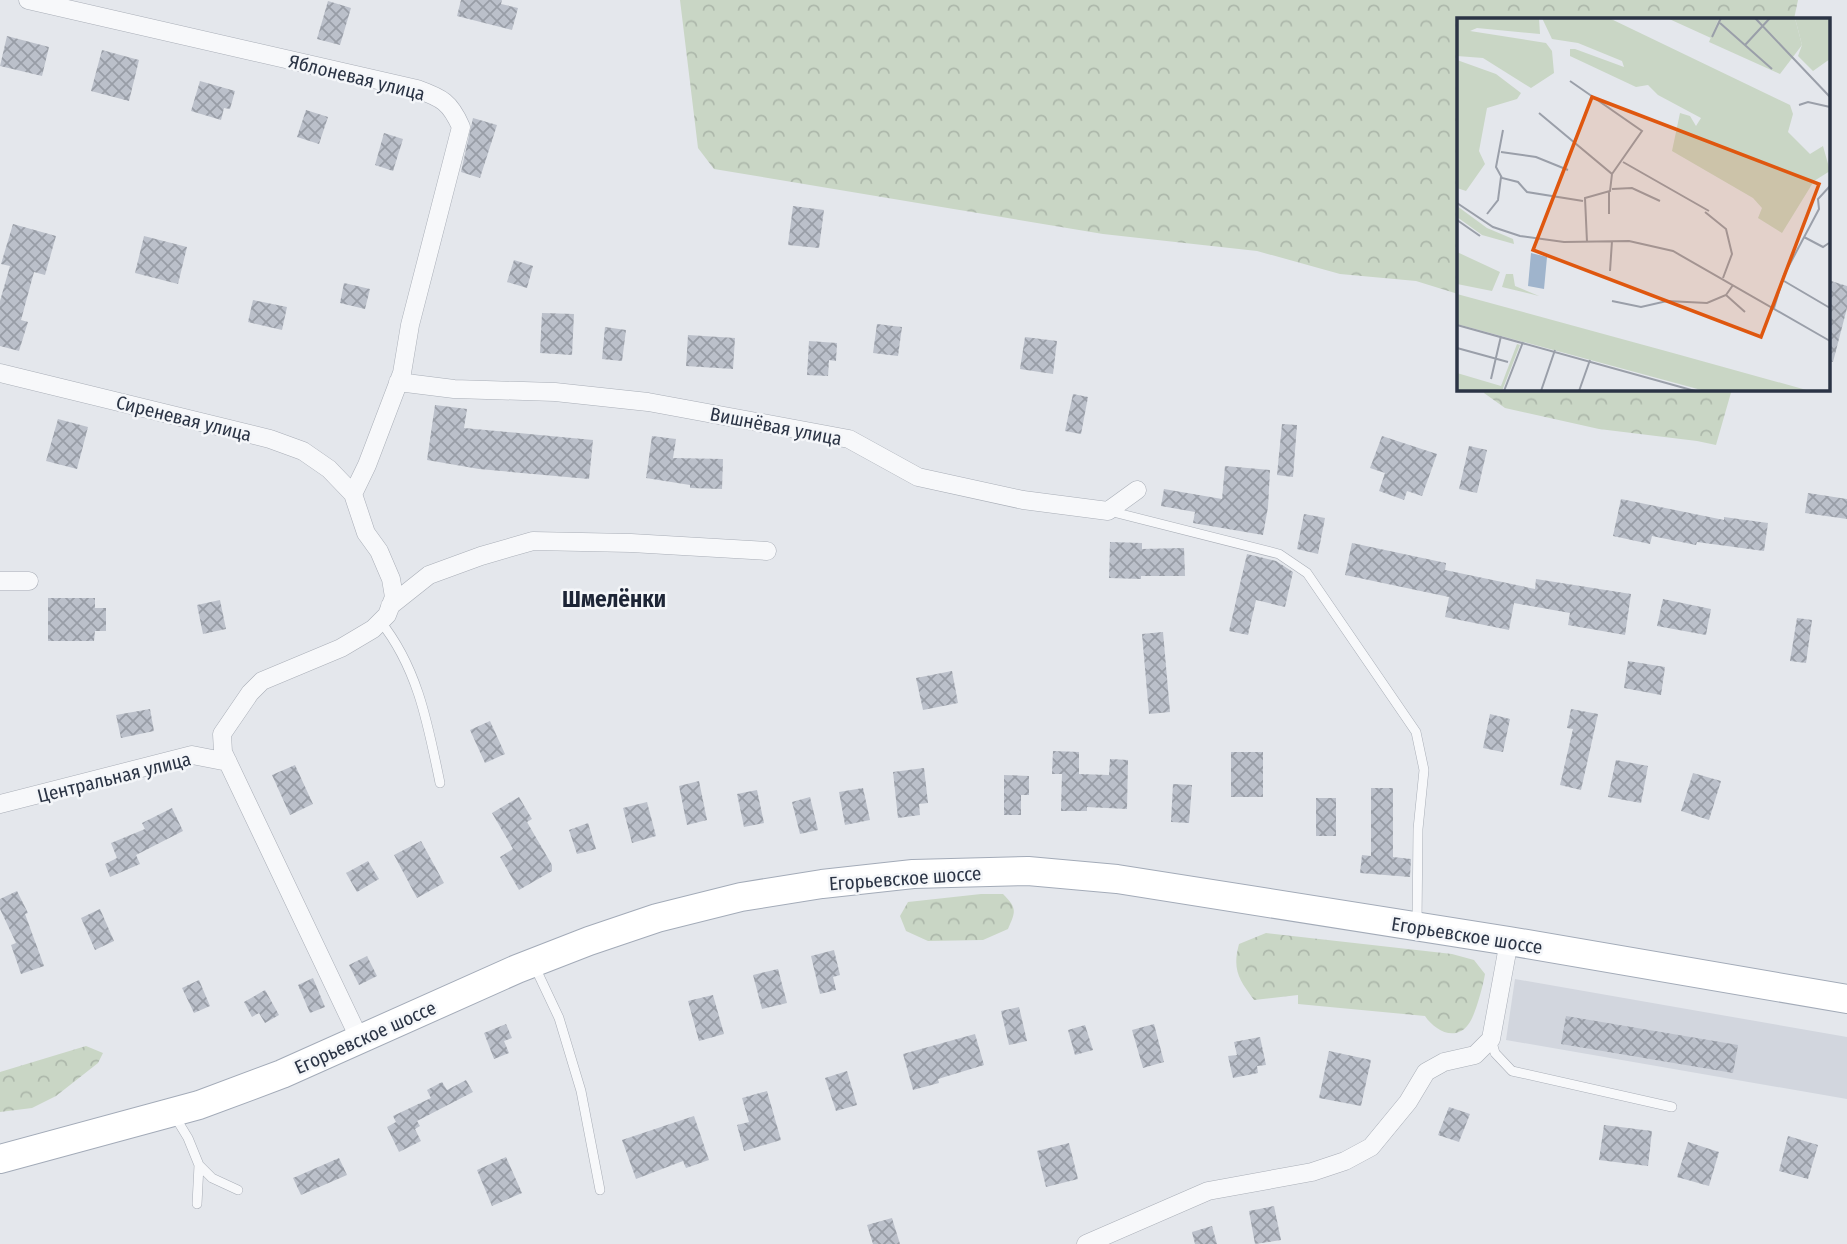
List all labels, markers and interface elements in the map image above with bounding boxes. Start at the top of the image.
inset map [1457,18,1829,390]
street label: Яблоневая улица [286,49,427,106]
street label: Сиреневая улица [114,391,254,446]
street label: Вишнёвая улица [708,402,844,451]
district label: Шмелёнки [562,585,666,613]
street label: Центральная улица [35,747,193,808]
street label: Егорьевское шоссе [828,862,982,895]
street label: Егорьевское шоссе [1390,912,1544,959]
street label: Егорьевское шоссе [291,996,440,1079]

